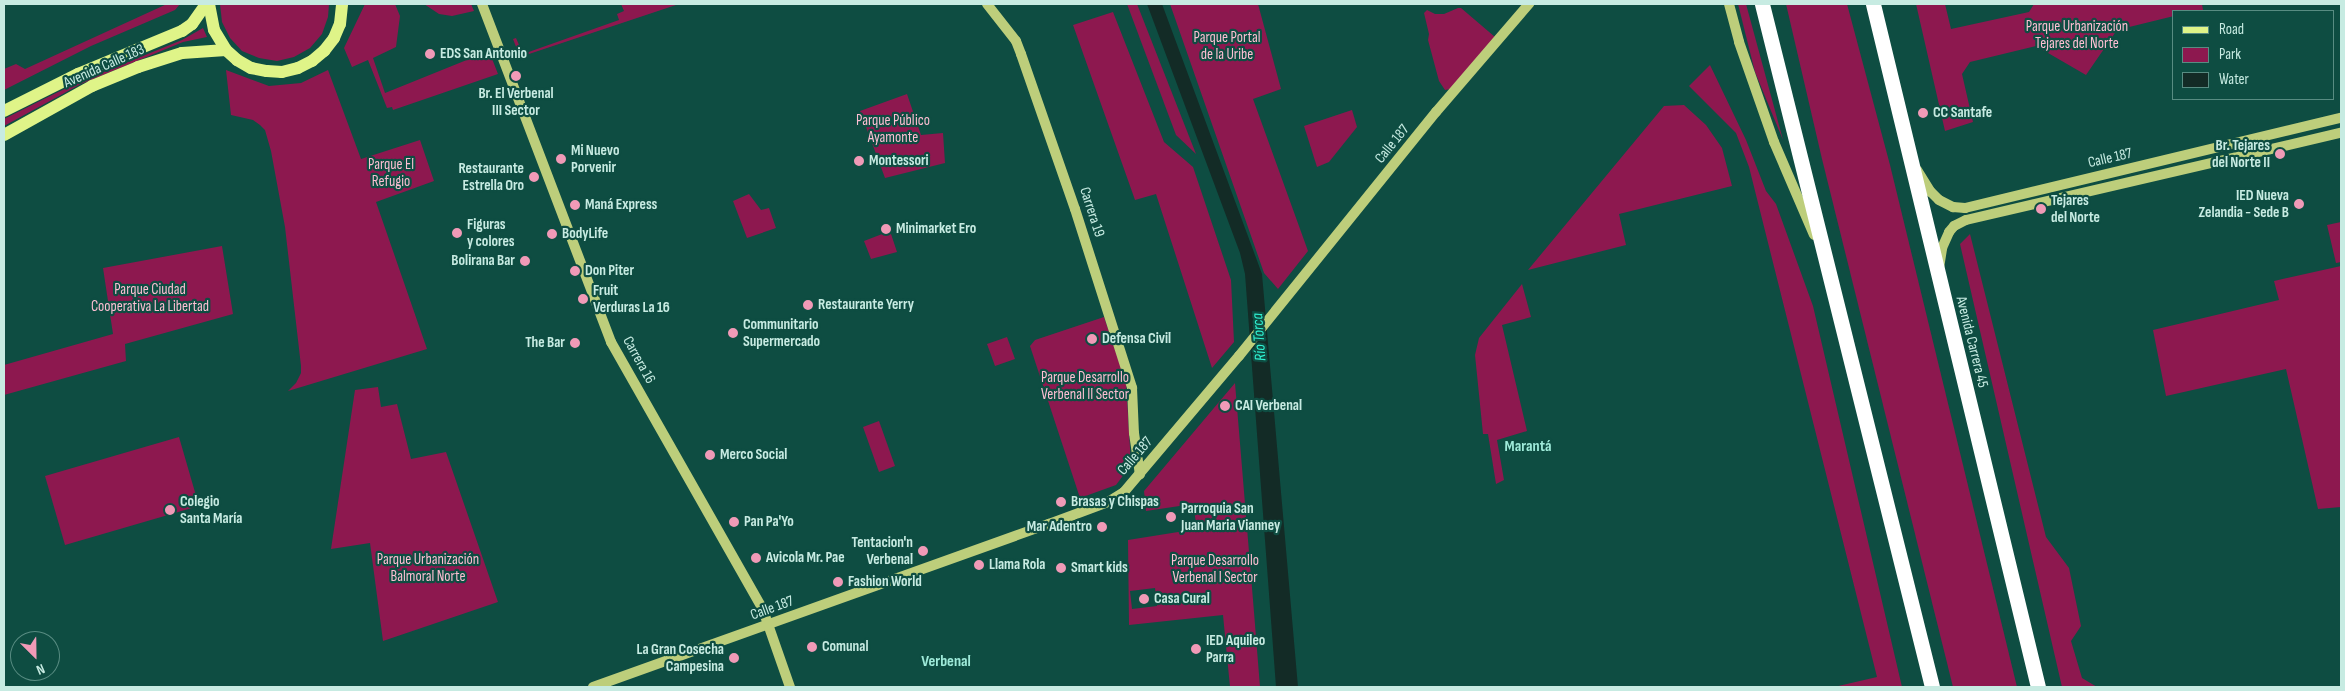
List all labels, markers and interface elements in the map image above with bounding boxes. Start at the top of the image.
legend [2172,10,2335,100]
park label: Parque Urbanización Tejares del Norte [2026,17,2128,52]
text: Road [2219,20,2244,39]
park label: Parque Portal de la Uribe [1193,28,1261,63]
street label: Avenida Calle 183 [61,40,147,92]
place label: EDS San Antonio [440,45,527,63]
text: Park [2219,45,2241,64]
marker: EDS San Antonio [424,48,436,60]
marker: Br. El Verbenal III Sector [510,70,522,82]
text: Water [2219,70,2249,89]
place label: Br. El Verbenal III Sector [478,84,554,119]
place label: CC Santafe [1933,104,1992,122]
marker: CC Santafe [1917,107,1929,119]
park label: Parque Público Ayamonte [856,111,930,146]
street label: Calle 187 [1371,121,1413,167]
place label: Br. Tejares del Norte II [2212,136,2270,171]
place label: Mi Nuevo Porvenir [571,141,619,176]
street label: Calle 187 [2086,144,2134,172]
marker: Br. Tejares del Norte II [2274,148,2286,160]
place label: Montessori [869,152,929,170]
marker: Mi Nuevo Porvenir [555,153,567,165]
park label: Parque El Refugio [368,155,414,190]
marker: Montessori [853,155,865,167]
place label: Restaurante Estrella Oro [458,159,524,194]
marker: Restaurante Estrella Oro [528,171,540,183]
street label: Carrera 19 [1076,185,1108,239]
place label: IED Nueva Zelandia - Sede B [2199,186,2289,221]
place label: Tejares del Norte [2051,191,2100,226]
place label: Maná Express [585,196,657,214]
marker: IED Nueva Zelandia - Sede B [2293,198,2305,210]
marker: Maná Express [569,199,581,211]
marker: Tejares del Norte [2035,203,2047,215]
place label: Figuras y colores [467,215,515,250]
place label: Minimarket Ero [896,220,976,238]
marker: Minimarket Ero [880,223,892,235]
place label: BodyLife [562,225,608,243]
marker: Figuras y colores [451,227,463,239]
marker: BodyLife [546,228,558,240]
place label: Bolirana Bar [451,252,515,270]
marker: Bolirana Bar [519,255,531,267]
place label: Don Piter [585,262,634,280]
marker: Don Piter [569,265,581,277]
park label: Parque Ciudad Cooperativa La Libertad [91,280,209,315]
place label: Fruit Verduras La 16 [593,281,670,316]
marker: Fruit Verduras La 16 [577,293,589,305]
street label: Avenida Carrera 45 [1952,295,1992,389]
place label: Restaurante Yerry [818,296,914,314]
marker: Restaurante Yerry [802,299,814,311]
water label: Río Torca [1249,312,1271,362]
place label: Communitario Supermercado [743,315,820,350]
marker: Communitario Supermercado [727,327,739,339]
place label: Defensa Civil [1102,330,1171,348]
street label: Carrera 16 [619,333,659,387]
marker: Defensa Civil [1086,333,1098,345]
place label: The Bar [525,334,565,352]
marker: The Bar [569,337,581,349]
park label: Parque Desarrollo Verbenal II Sector [1041,368,1129,403]
place label: CAI Verbenal [1235,397,1302,415]
marker: CAI Verbenal [1219,400,1231,412]
street label: Calle 187 [1114,433,1156,479]
district label: Marantá [1505,437,1551,457]
place label: Merco Social [720,446,787,464]
marker: Merco Social [704,449,716,461]
place label: Colegio Santa María [180,492,242,527]
place label: Brasas y Chispas [1071,493,1159,511]
marker: Brasas y Chispas [1055,496,1067,508]
place label: Parroquia San Juan Maria Vianney [1181,499,1280,534]
marker: Colegio Santa María [164,504,176,516]
marker: Parroquia San Juan Maria Vianney [1165,511,1177,523]
place label: Pan Pa'Yo [744,513,794,531]
marker: Pan Pa'Yo [728,516,740,528]
place label: Mar Adentro [1027,518,1092,536]
marker: Mar Adentro [1096,521,1108,533]
place label: Tentacion'n Verbenal [852,533,913,568]
marker: Tentacion'n Verbenal [917,545,929,557]
place label: Avicola Mr. Pae [766,549,845,567]
park label: Parque Urbanización Balmoral Norte [377,550,479,585]
park label: Parque Desarrollo Verbenal I Sector [1171,551,1259,586]
marker: Avicola Mr. Pae [750,552,762,564]
place label: Llama Rola [989,556,1045,574]
marker: Llama Rola [973,559,985,571]
place label: Smart kids [1071,559,1128,577]
marker: Smart kids [1055,562,1067,574]
place label: Fashion World [848,573,922,591]
marker: Fashion World [832,576,844,588]
place label: Casa Cural [1154,590,1210,608]
street label: Calle 187 [748,592,796,624]
marker: Casa Cural [1138,593,1150,605]
north arrow [10,631,60,681]
place label: IED Aquileo Parra [1206,631,1265,666]
place label: Comunal [822,638,868,656]
place label: La Gran Cosecha Campesina [637,640,724,675]
marker: Comunal [806,641,818,653]
marker: IED Aquileo Parra [1190,643,1202,655]
marker: La Gran Cosecha Campesina [728,652,740,664]
district label: Verbenal [921,652,971,672]
text: N [34,660,47,679]

